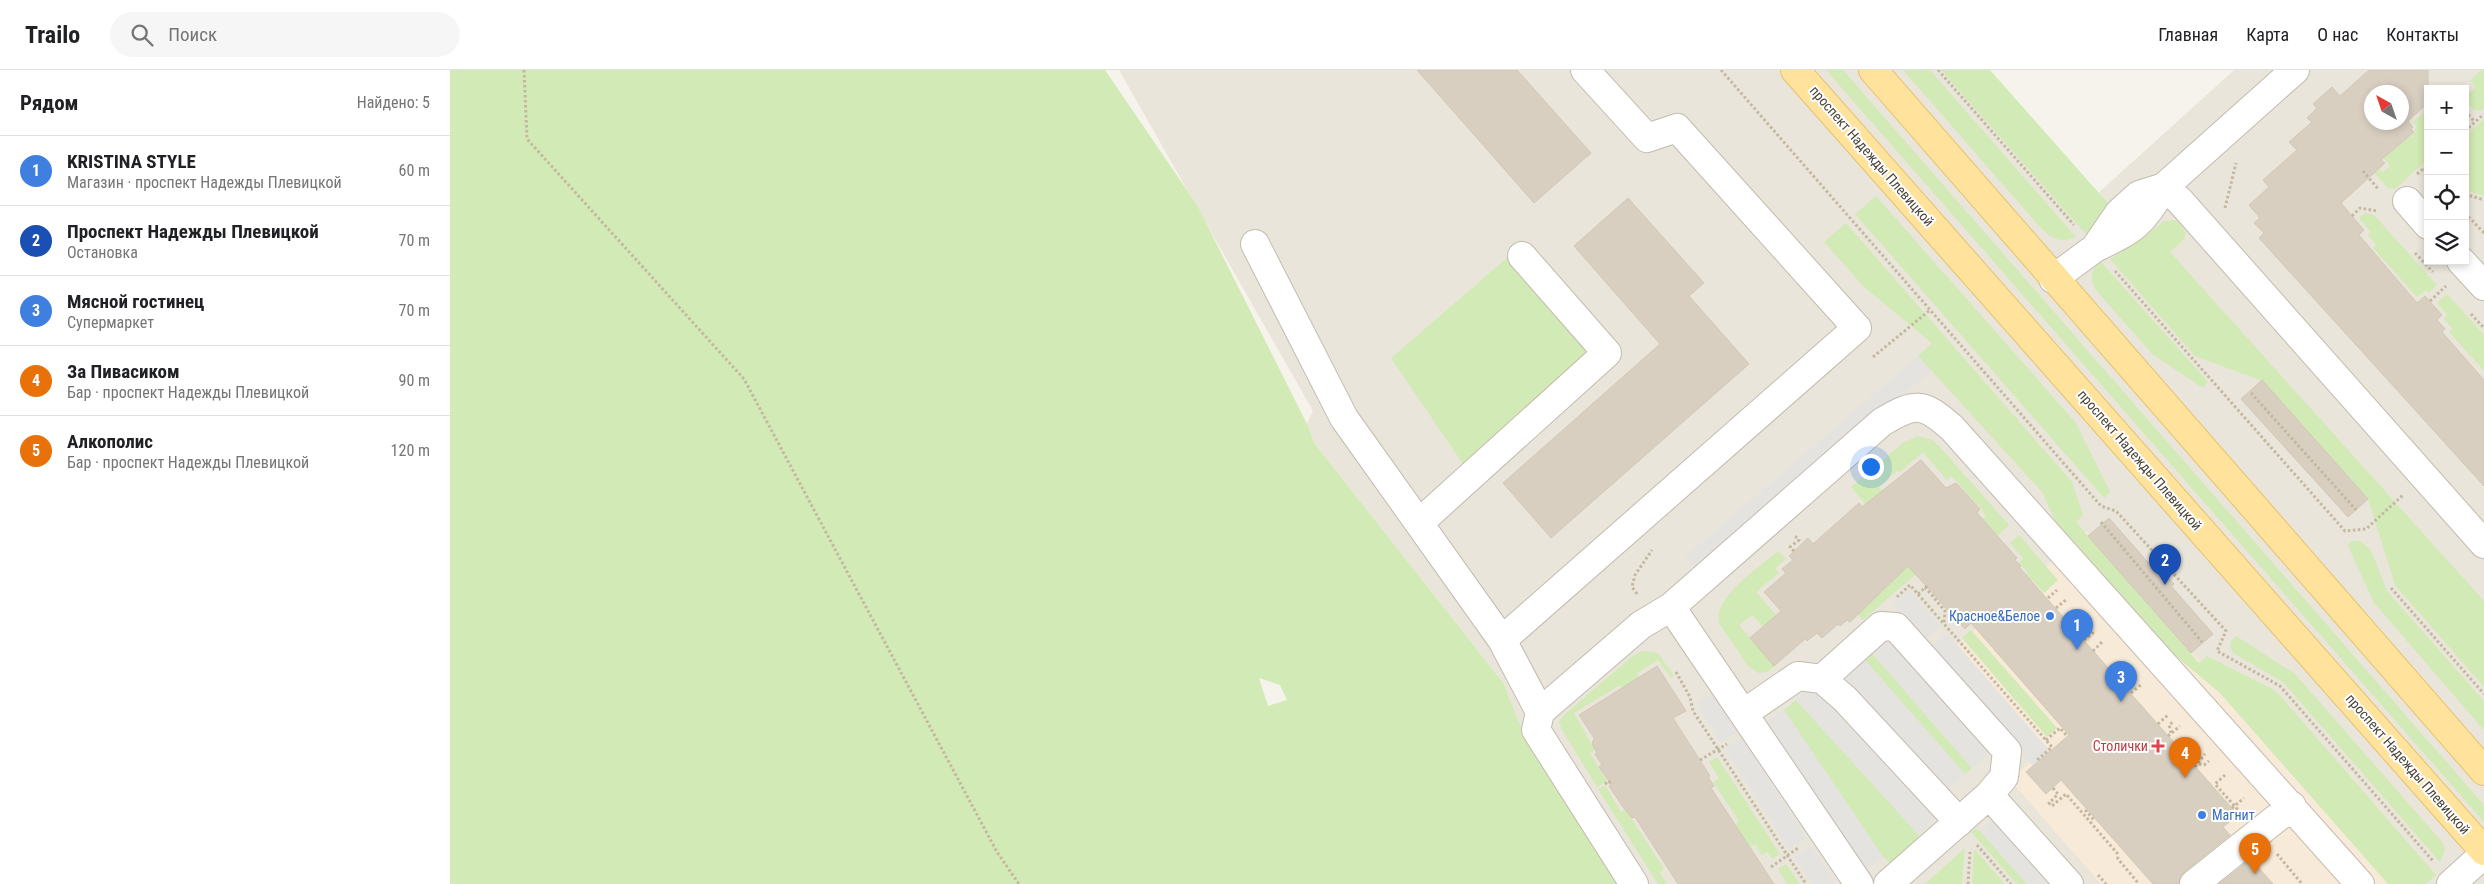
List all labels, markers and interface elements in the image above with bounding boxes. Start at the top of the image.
search box [110,12,460,57]
text: Trailo [25,21,80,49]
icon: search [128,21,156,49]
text: Поиск [168,23,217,46]
text: Главная [2158,24,2218,45]
text: Карта [2246,24,2289,45]
text: О нас [2317,24,2358,45]
text: Контакты [2386,24,2459,45]
street label: проспект Надежды Плевицкой [1807,83,1937,229]
north arrow [2364,85,2409,130]
map controls [2424,85,2469,265]
button: + [2424,85,2469,130]
text: Рядом [20,91,79,115]
text: Найдено: 5 [357,93,430,112]
button: − [2424,130,2469,175]
text: KRISTINA STYLE [67,150,196,173]
text: 1 [32,161,40,180]
text: 60 m [398,161,430,180]
text: Магазин · проспект Надежды Плевицкой [67,173,342,192]
button: locate [2424,175,2469,220]
text: Проспект Надежды Плевицкой [67,220,319,243]
button: layers [2424,220,2469,265]
text: 2 [32,231,40,250]
text: 70 m [398,231,430,250]
text: Остановка [67,243,138,262]
text: Мясной гостинец [67,290,204,313]
text: 3 [32,301,40,320]
text: 70 m [398,301,430,320]
text: Супермаркет [67,313,154,332]
text: За Пивасиком [67,360,180,383]
text: 4 [32,371,40,390]
text: 90 m [398,371,430,390]
text: Бар · проспект Надежды Плевицкой [67,383,309,402]
street label: проспект Надежды Плевицкой [2075,387,2205,533]
text: Алкополис [67,430,153,453]
text: 5 [32,441,40,460]
text: 120 m [391,441,430,460]
text: Бар · проспект Надежды Плевицкой [67,453,309,472]
your location [1858,454,1884,480]
pin: 2 [2149,544,2181,585]
place label: Красное&Белое [1949,608,2040,624]
pin: 1 [2061,609,2093,650]
marker: Красное&Белое [2044,610,2056,622]
pin: 3 [2105,661,2137,702]
street label: проспект Надежды Плевицкой [2343,691,2473,837]
pin: 4 [2169,737,2201,778]
place label: Столички [2093,738,2148,754]
marker: Столички [2152,740,2164,752]
place label: Магнит [2212,807,2255,823]
marker: Магнит [2196,809,2208,821]
pin: 5 [2239,833,2271,874]

